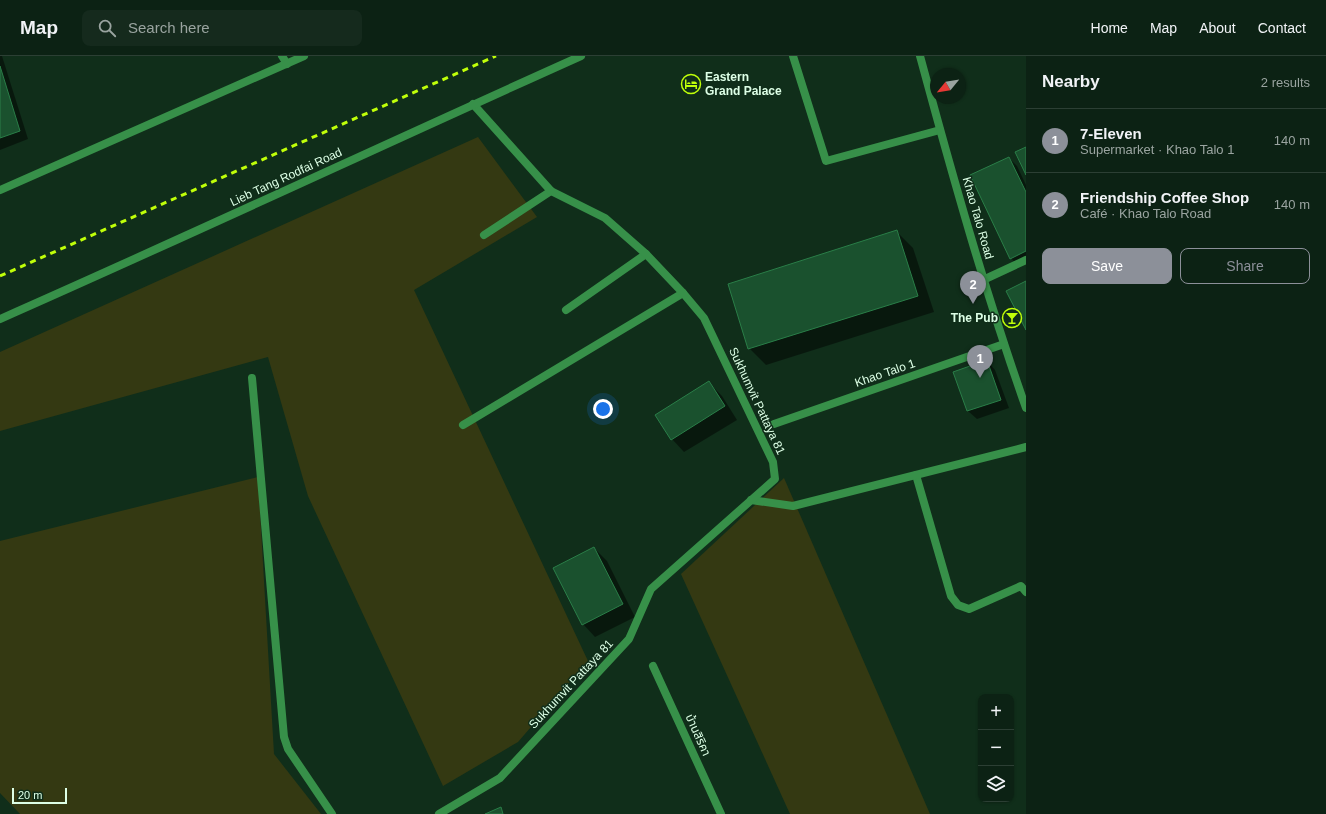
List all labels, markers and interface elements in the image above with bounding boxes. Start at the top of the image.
search box [82,10,362,46]
text: Map [20,17,58,38]
icon: search [96,17,118,39]
text: Search here [128,19,210,36]
text: Home [1091,20,1128,36]
text: Map [1150,20,1177,36]
text: About [1199,20,1236,36]
text: Contact [1258,20,1306,36]
north arrow [930,68,966,104]
place label: Eastern Grand Palace [705,70,782,98]
text: Nearby [1042,72,1100,91]
hotel icon: Eastern Grand Palace [680,73,702,95]
text: 2 results [1261,75,1310,90]
text: 7-Eleven [1080,125,1142,142]
text: 1 [1051,133,1059,148]
text: 140 m [1274,133,1310,148]
text: Supermarket · Khao Talo 1 [1080,142,1234,157]
street label: Lieb Tang Rodfai Road [228,145,344,209]
street label: Khao Talo Road [960,175,996,261]
text: Friendship Coffee Shop [1080,189,1249,206]
text: 2 [1051,197,1059,212]
text: 140 m [1274,197,1310,212]
text: Café · Khao Talo Road [1080,206,1211,221]
button: Save [1042,248,1172,284]
button: Share [1180,248,1310,284]
pin: 2 [960,271,986,304]
bar icon: The Pub [1001,307,1023,329]
place label: The Pub [951,311,998,325]
street label: Sukhumvit Pattaya 81 [726,345,788,457]
pin: 1 [967,345,993,378]
street label: Khao Talo 1 [853,356,917,390]
your location [593,399,613,419]
street label: Sukhumvit Pattaya 81 [526,636,616,731]
map controls [978,694,1014,802]
button: + [978,694,1014,730]
street label: บ้านสิริคา [683,712,713,758]
button: − [978,730,1014,766]
button: layers [978,766,1014,802]
scale bar [12,786,67,805]
text: 20 m [18,789,42,801]

